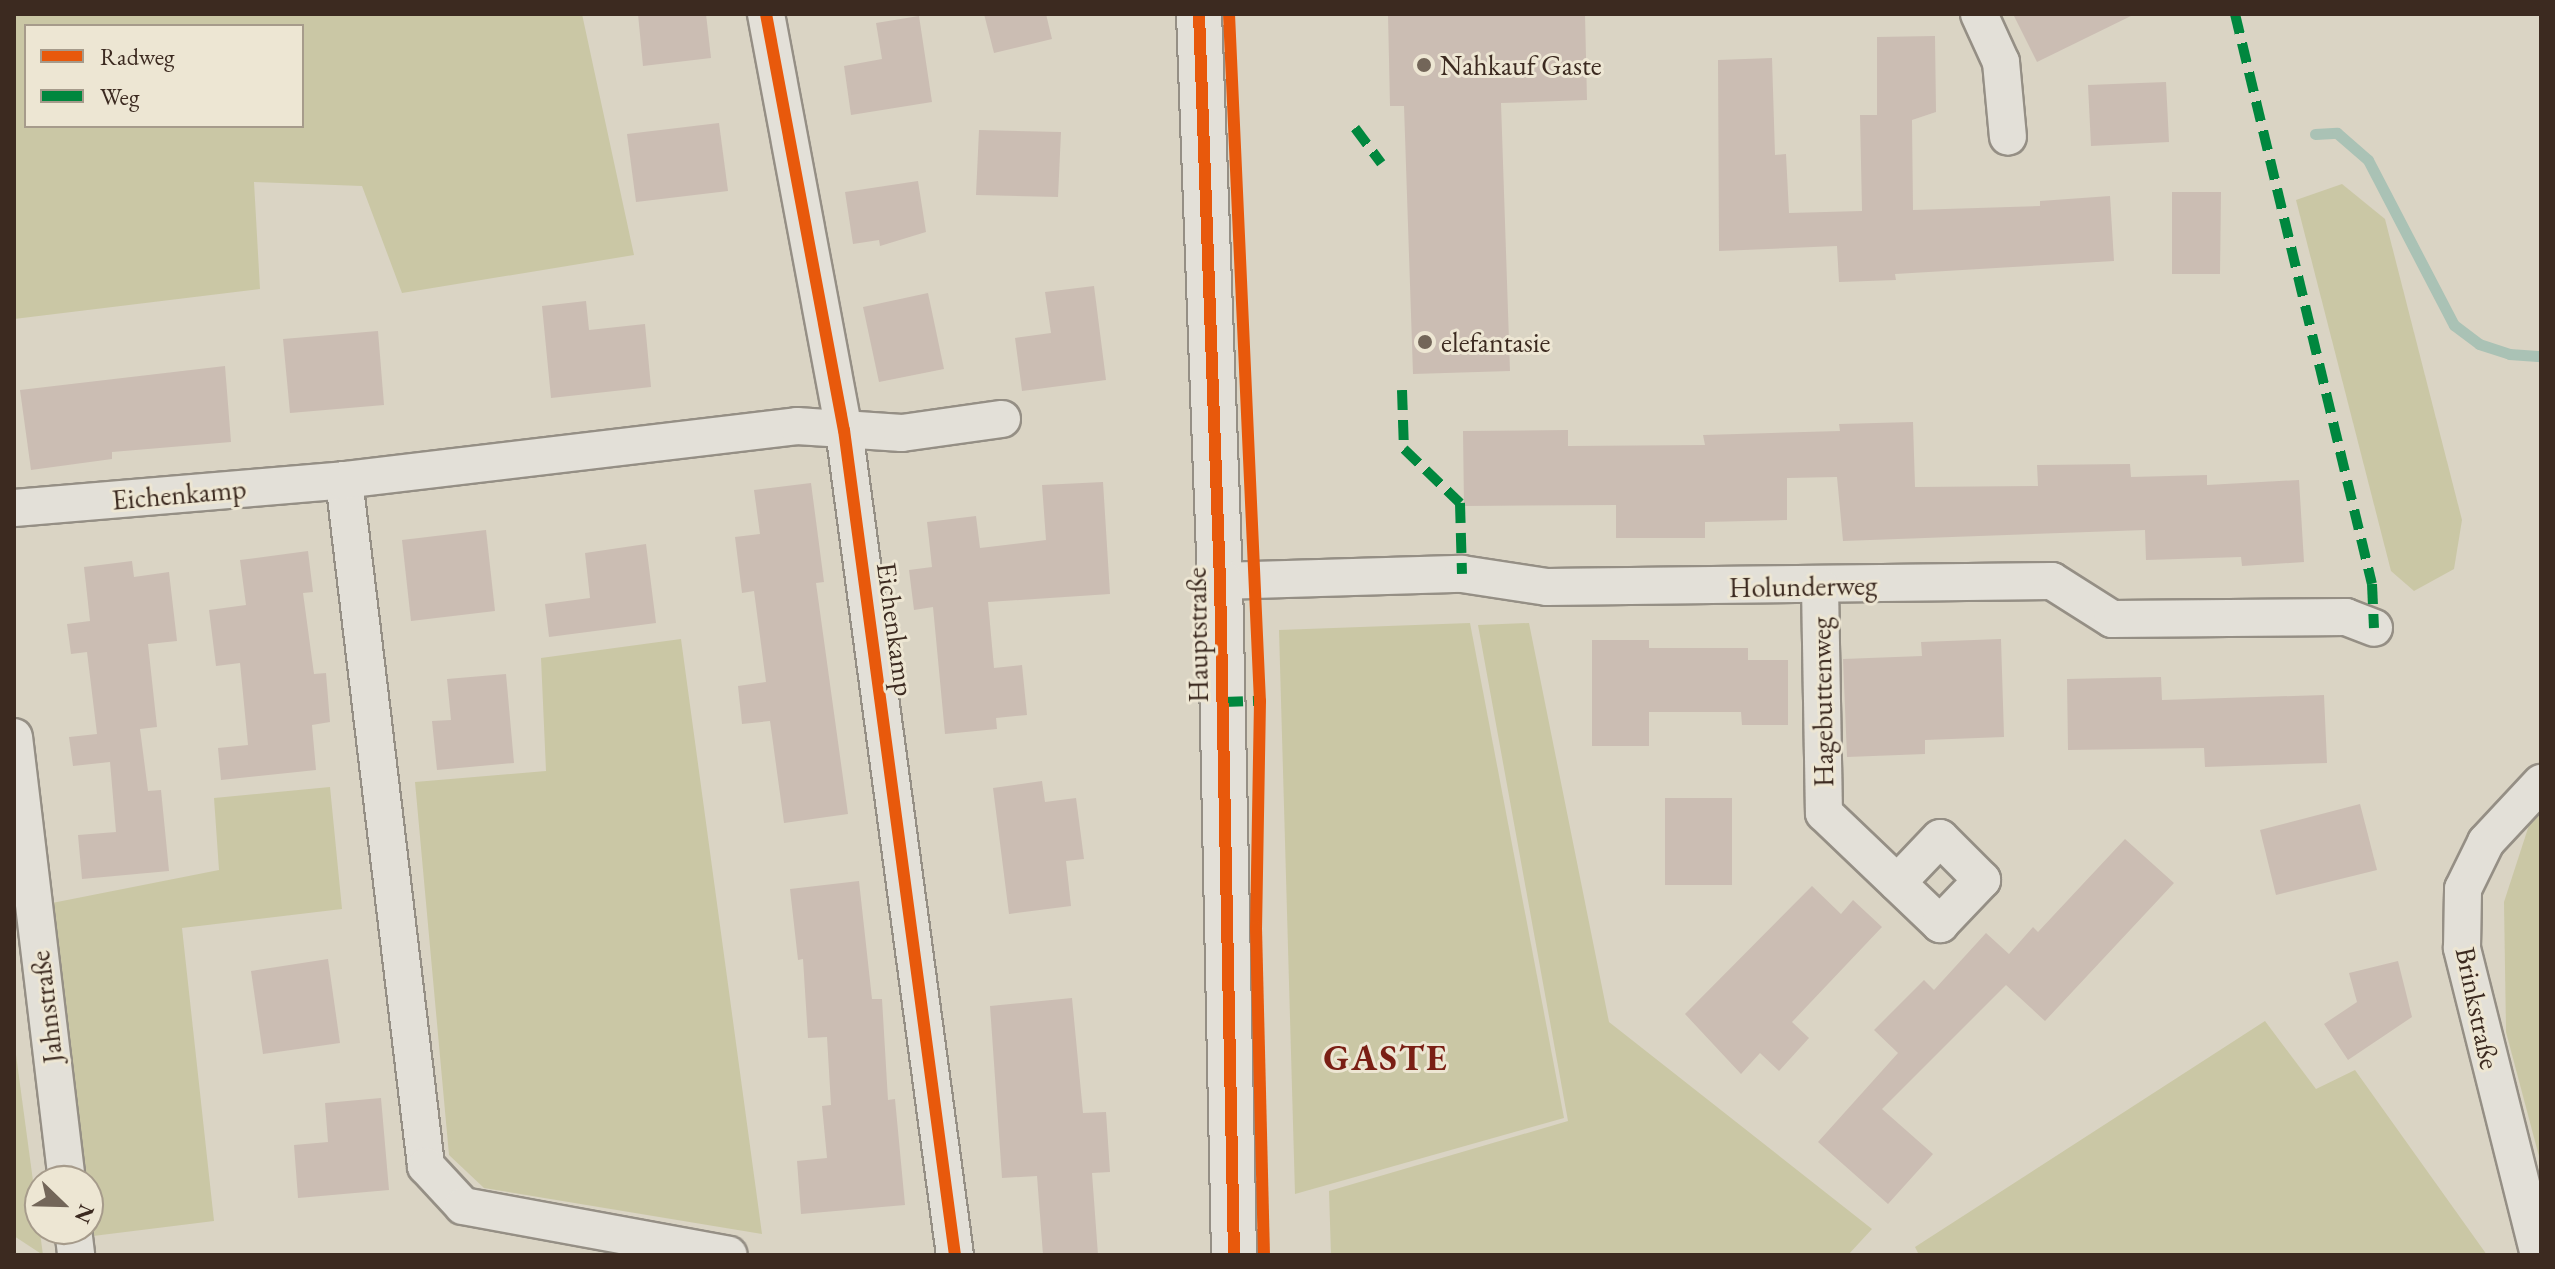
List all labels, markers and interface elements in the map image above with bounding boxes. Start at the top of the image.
legend [24,24,304,128]
text: Radweg [100,41,174,72]
place label: Nahkauf Gaste [1440,48,1602,82]
marker: Nahkauf Gaste [1415,56,1433,74]
text: Weg [100,81,139,112]
place label: elefantasie [1441,325,1551,359]
marker: elefantasie [1416,333,1434,351]
street label: Eichenkamp [110,471,248,517]
street label: Eichenkamp [870,560,922,698]
street label: Hauptstraße [1179,567,1215,703]
street label: Holunderweg [1729,568,1877,604]
street label: Hagebuttenweg [1804,617,1840,787]
street label: Brinkstraße [2449,944,2507,1072]
street label: Jahnstraße [22,949,70,1065]
district label: GASTE [1323,1036,1449,1080]
north arrow [24,1165,104,1245]
text: N [68,1200,102,1228]

